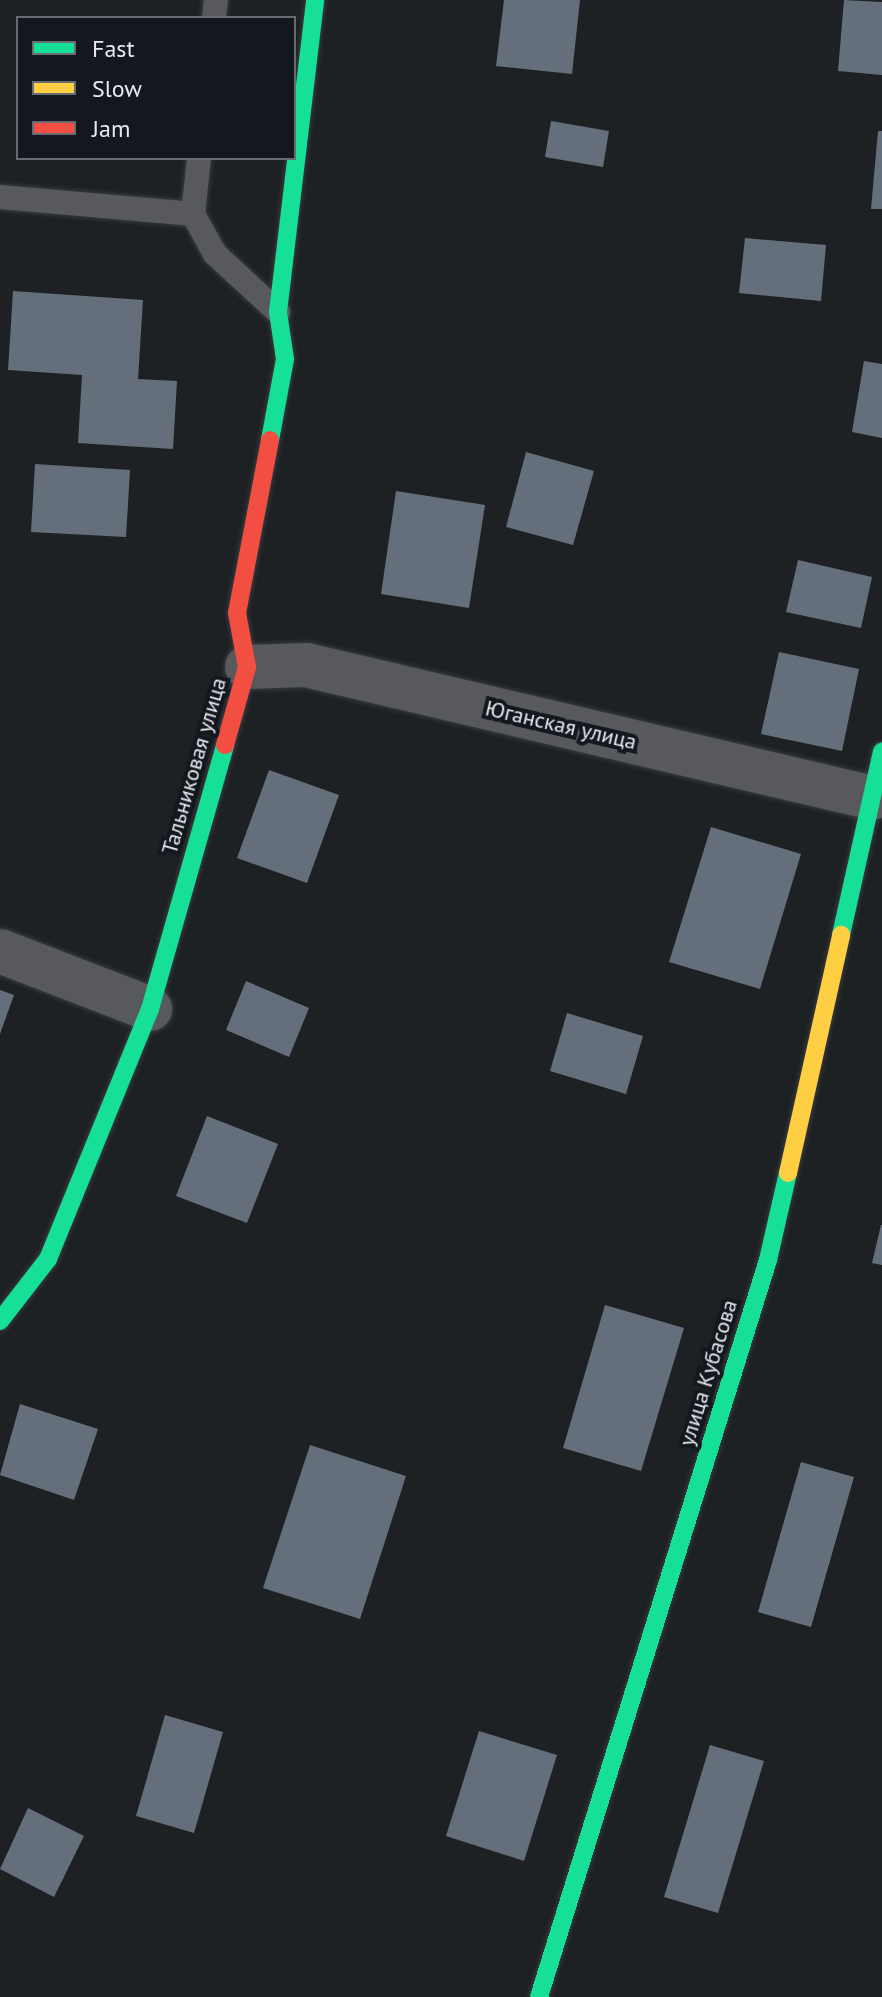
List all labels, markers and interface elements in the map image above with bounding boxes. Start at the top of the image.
legend [16,16,296,160]
text: Fast [92,33,135,64]
text: Slow [92,73,142,104]
text: Jam [92,113,130,144]
street label: Тальниковая улица [156,675,232,857]
street label: Юганская улица [483,695,639,755]
street label: улица Кубасова [673,1297,743,1449]

